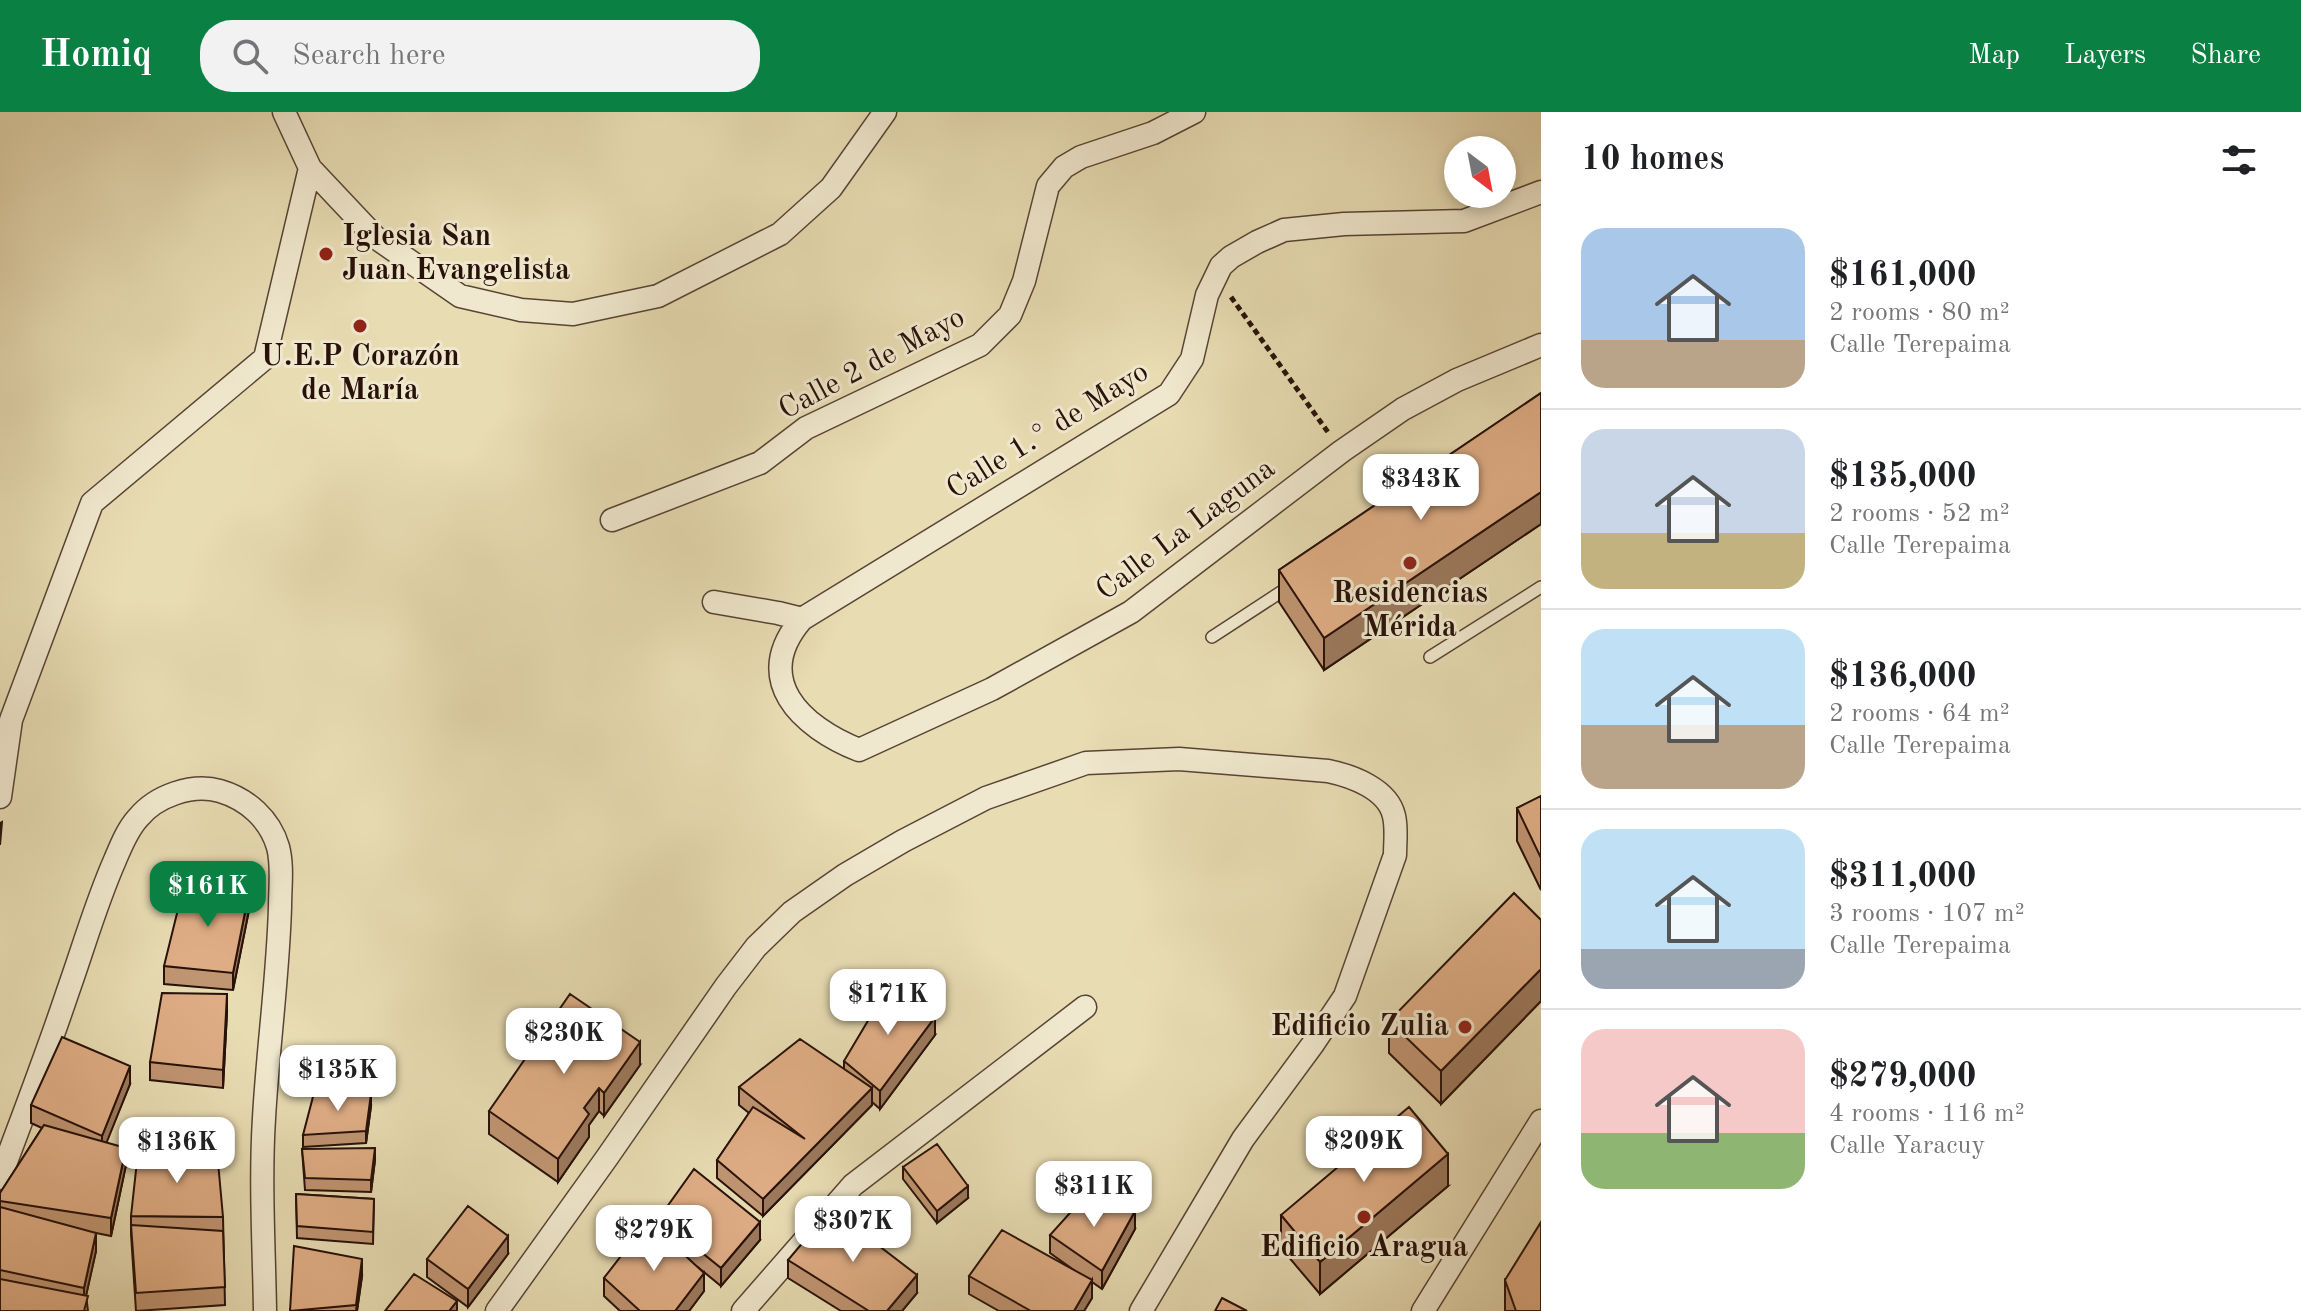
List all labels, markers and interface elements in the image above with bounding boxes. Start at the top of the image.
search box [200,20,760,92]
icon: search [228,34,272,78]
text: Homiq [40,37,152,75]
text: Search here [292,41,446,71]
text: Map [1968,42,2020,70]
text: Layers [2064,42,2146,70]
text: Share [2190,42,2261,70]
north arrow [1444,136,1516,208]
map controls [1444,136,1516,208]
icon: filters [2217,138,2261,182]
text: 10 homes [1581,143,1724,177]
place label: Iglesia San Juan Evangelista [342,222,570,286]
marker: Iglesia San Juan Evangelista [317,245,335,263]
text: $161,000 [1829,259,1977,293]
icon: home [1645,260,1741,356]
text: 2 rooms · 80 m² [1829,300,2010,326]
street label: Calle 2 de Mayo [774,302,970,426]
marker: U.E.P Corazón de María [351,317,369,335]
text: Calle Terepaima [1829,332,2011,358]
place label: U.E.P Corazón de María [260,342,460,406]
street label: Calle 1.° de Mayo [942,357,1154,505]
street label: Calle La Laguna [1091,453,1281,607]
pin: $343K [1365,454,1477,522]
text: $135,000 [1829,460,1977,494]
icon: home [1645,461,1741,557]
text: $343K [1381,467,1461,493]
text: 2 rooms · 52 m² [1829,501,2010,527]
text: Calle Terepaima [1829,533,2011,559]
marker: Residencias Mérida [1401,554,1419,572]
place label: Residencias Mérida [1332,579,1488,643]
text: $136,000 [1829,660,1977,694]
icon: home [1645,661,1741,757]
text: 2 rooms · 64 m² [1829,701,2010,727]
text: Calle Terepaima [1829,733,2011,759]
text: $311,000 [1829,860,1977,894]
pin: $161K [152,861,264,929]
icon: home [1645,861,1741,957]
text: $161K [168,874,248,900]
text: 3 rooms · 107 m² [1829,901,2025,927]
text: Calle Terepaima [1829,933,2011,959]
pin: $171K [832,969,944,1037]
text: $171K [848,982,928,1008]
pin: $230K [508,1008,620,1076]
place label: Edificio Zulia [1271,1012,1449,1042]
marker: Edificio Zulia [1456,1018,1474,1036]
text: $230K [524,1021,604,1047]
pin: $135K [282,1045,394,1113]
text: $135K [298,1058,378,1084]
text: $279,000 [1829,1060,1977,1094]
icon: home [1645,1061,1741,1157]
text: 4 rooms · 116 m² [1829,1101,2025,1127]
pin: $209K [1308,1116,1420,1184]
pin: $136K [121,1117,233,1185]
text: $209K [1324,1129,1404,1155]
text: $136K [137,1130,217,1156]
text: Calle Yaracuy [1829,1133,1985,1159]
pin: $311K [1038,1161,1150,1229]
text: $311K [1054,1174,1134,1200]
pin: $307K [797,1196,909,1264]
pin: $279K [598,1205,710,1273]
marker: Edificio Aragua [1355,1208,1373,1226]
text: $307K [813,1209,893,1235]
text: $279K [614,1218,694,1244]
place label: Edificio Aragua [1260,1233,1468,1263]

